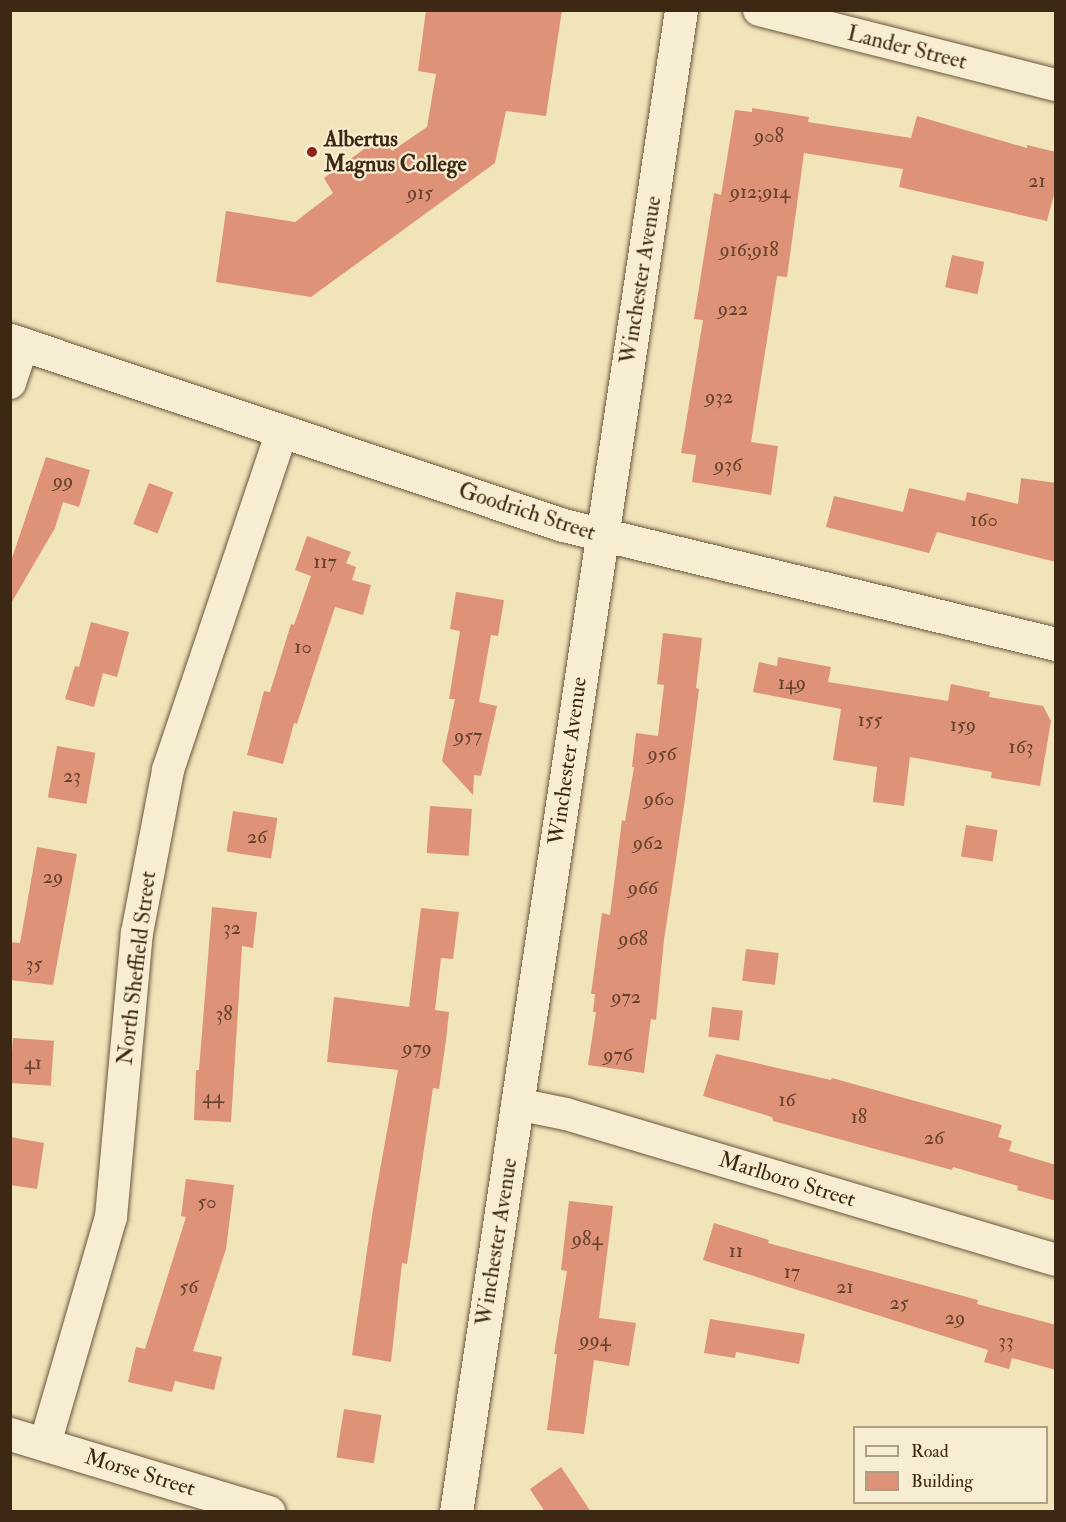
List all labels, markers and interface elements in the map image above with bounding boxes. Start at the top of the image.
street label: Lander Street [845,20,969,76]
house number: 908 [754,123,784,147]
place label: Albertus Magnus College [324,126,467,178]
marker: Albertus Magnus College [305,145,319,159]
house number: 21 [1028,168,1046,192]
house number: 912;914 [730,179,790,203]
house number: 915 [407,180,433,204]
street label: Winchester Avenue [615,194,667,366]
house number: 916;918 [719,237,779,261]
house number: 922 [718,296,748,320]
house number: 932 [705,384,733,408]
house number: 936 [714,452,742,476]
house number: 99 [53,468,73,492]
street label: Goodrich Street [455,477,599,547]
house number: 160 [970,507,998,531]
house number: 117 [313,549,337,573]
house number: 10 [294,634,312,658]
house number: 149 [778,670,806,694]
street label: Winchester Avenue [543,675,593,847]
house number: 155 [858,707,882,731]
house number: 159 [950,712,976,736]
house number: 957 [454,723,482,747]
house number: 163 [1009,734,1033,758]
house number: 956 [647,741,677,765]
house number: 23 [63,763,81,787]
house number: 960 [644,786,674,810]
house number: 26 [247,824,267,848]
house number: 962 [633,830,663,854]
house number: 29 [43,864,63,888]
street label: North Sheffield Street [112,870,162,1066]
house number: 966 [628,875,658,899]
house number: 32 [223,915,241,939]
house number: 968 [618,926,648,950]
house number: 35 [26,951,42,975]
house number: 972 [611,984,641,1008]
house number: 38 [215,1001,233,1025]
house number: 979 [402,1035,432,1059]
house number: 976 [603,1042,633,1066]
house number: 41 [24,1050,42,1074]
house number: 44 [202,1084,224,1108]
house number: 16 [778,1087,796,1111]
house number: 18 [851,1104,867,1128]
house number: 26 [924,1125,944,1149]
street label: Marlboro Street [715,1147,859,1213]
street label: Winchester Avenue [471,1156,523,1328]
house number: 50 [198,1189,216,1213]
house number: 984 [572,1226,602,1250]
house number: 11 [729,1238,743,1262]
house number: 17 [784,1259,800,1283]
house number: 56 [180,1274,198,1298]
house number: 21 [836,1274,854,1298]
house number: 25 [890,1290,908,1314]
house number: 29 [945,1305,965,1329]
house number: 994 [579,1327,611,1351]
house number: 33 [998,1328,1014,1352]
legend [853,1426,1048,1504]
text: Road [911,1440,949,1463]
street label: Morse Street [82,1444,198,1502]
text: Building [911,1470,973,1493]

